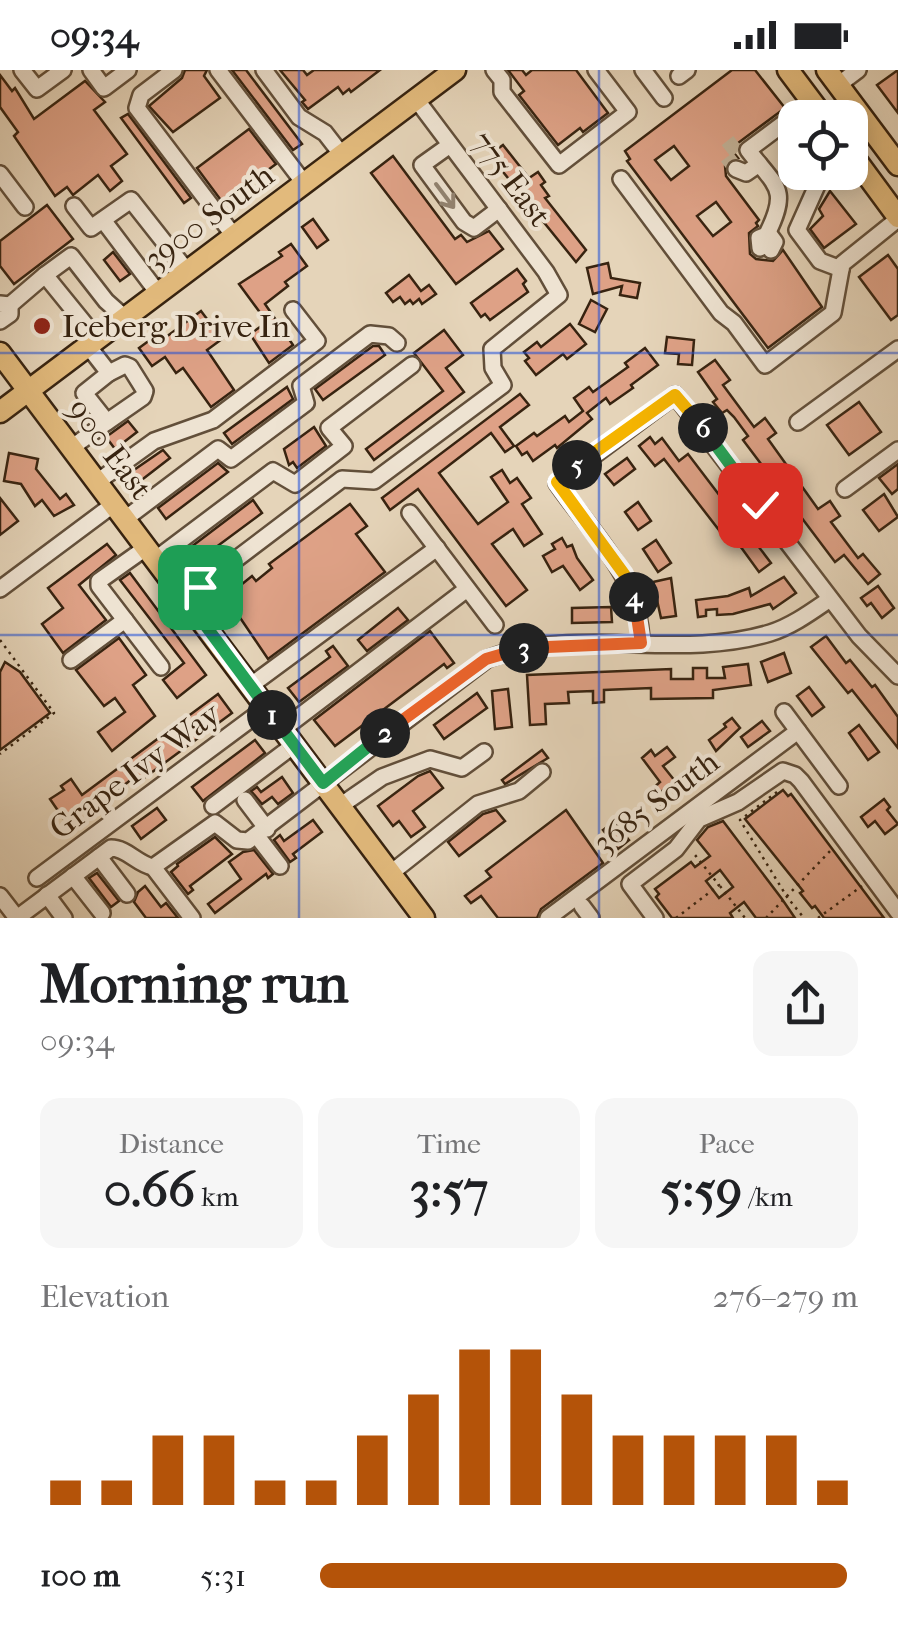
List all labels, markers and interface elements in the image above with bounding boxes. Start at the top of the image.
text: 09:34 [50,13,138,58]
map controls [778,100,868,190]
button: locate [778,100,868,190]
street label: 775 East [463,124,559,234]
street label: 3900 South [137,156,281,277]
one-way arrow [435,182,456,210]
place label: Iceberg Drive In [62,308,291,345]
marker: Iceberg Drive In [31,315,53,337]
street label: 900 East [60,391,160,507]
pin: 6 [678,403,728,453]
text: 6 [695,411,711,444]
pin: 5 [552,440,602,490]
text: 5 [571,448,583,481]
pin [718,463,803,548]
icon: check [733,478,788,533]
pin [158,545,243,630]
icon: arrive [173,560,228,615]
pin: 4 [609,572,659,622]
text: 4 [626,580,642,613]
pin: 3 [499,623,549,673]
text: 3 [518,631,530,664]
pin: 1 [247,690,297,740]
street label: Grape Ivy Way [43,694,228,847]
text: 1 [267,698,277,731]
pin: 2 [360,708,410,758]
text: 2 [378,716,392,749]
street label: 3685 South [586,743,726,861]
button: share [753,951,858,1056]
text: Morning run [40,952,348,1016]
text: 09:34 [40,1022,114,1059]
text: Distance [119,1127,224,1160]
text: Time [417,1127,481,1160]
text: Pace [699,1127,755,1160]
text: 0.66 [104,1160,195,1219]
text: 3:57 [410,1160,488,1219]
text: 5:59 [661,1160,742,1219]
text: km [195,1180,239,1213]
text: /km [742,1180,793,1213]
text: Elevation [40,1278,169,1315]
text: 276–279 m [713,1278,858,1315]
text: 100 m [40,1557,120,1594]
text: 5:31 [200,1557,246,1594]

